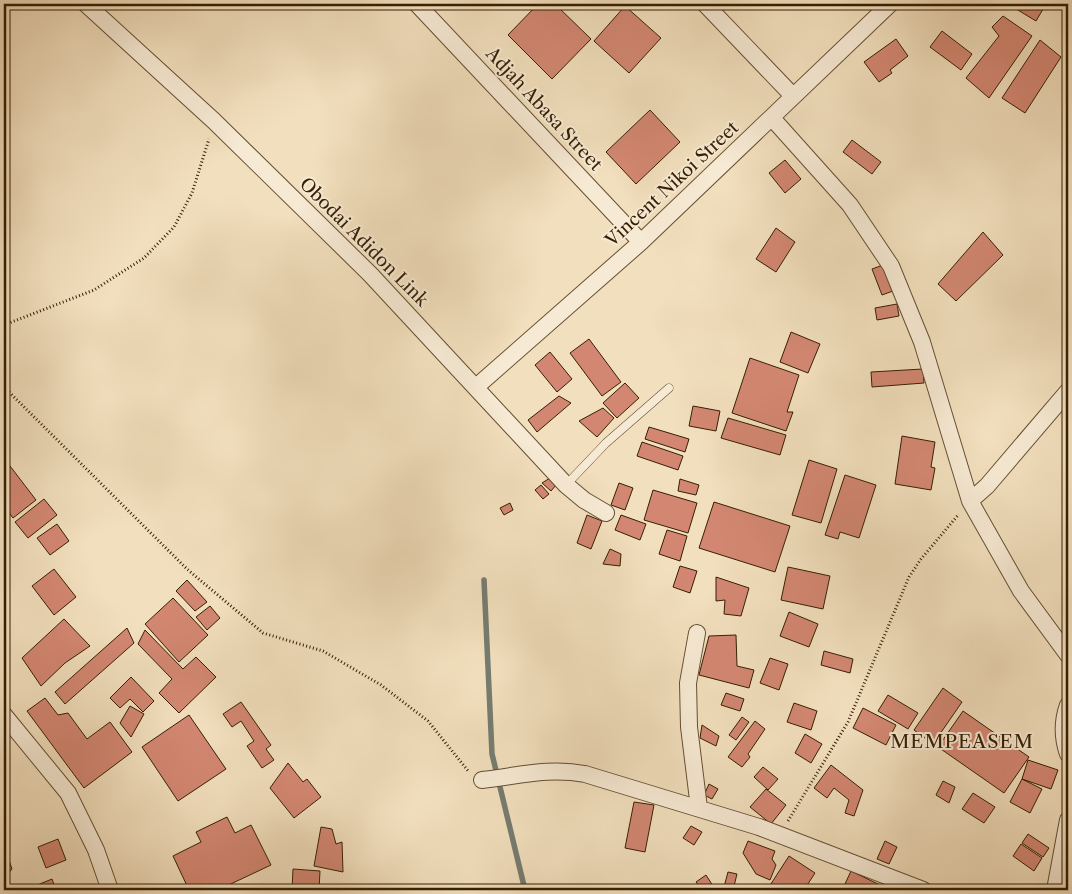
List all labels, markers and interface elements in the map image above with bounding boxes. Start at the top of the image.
street label: Adjah Abasa Street [481,42,607,176]
street label: Vincent Nikoi Street [600,116,744,252]
street label: Obodai Adidon Link [295,173,434,312]
district label: MEMPEASEM [890,730,1034,753]

